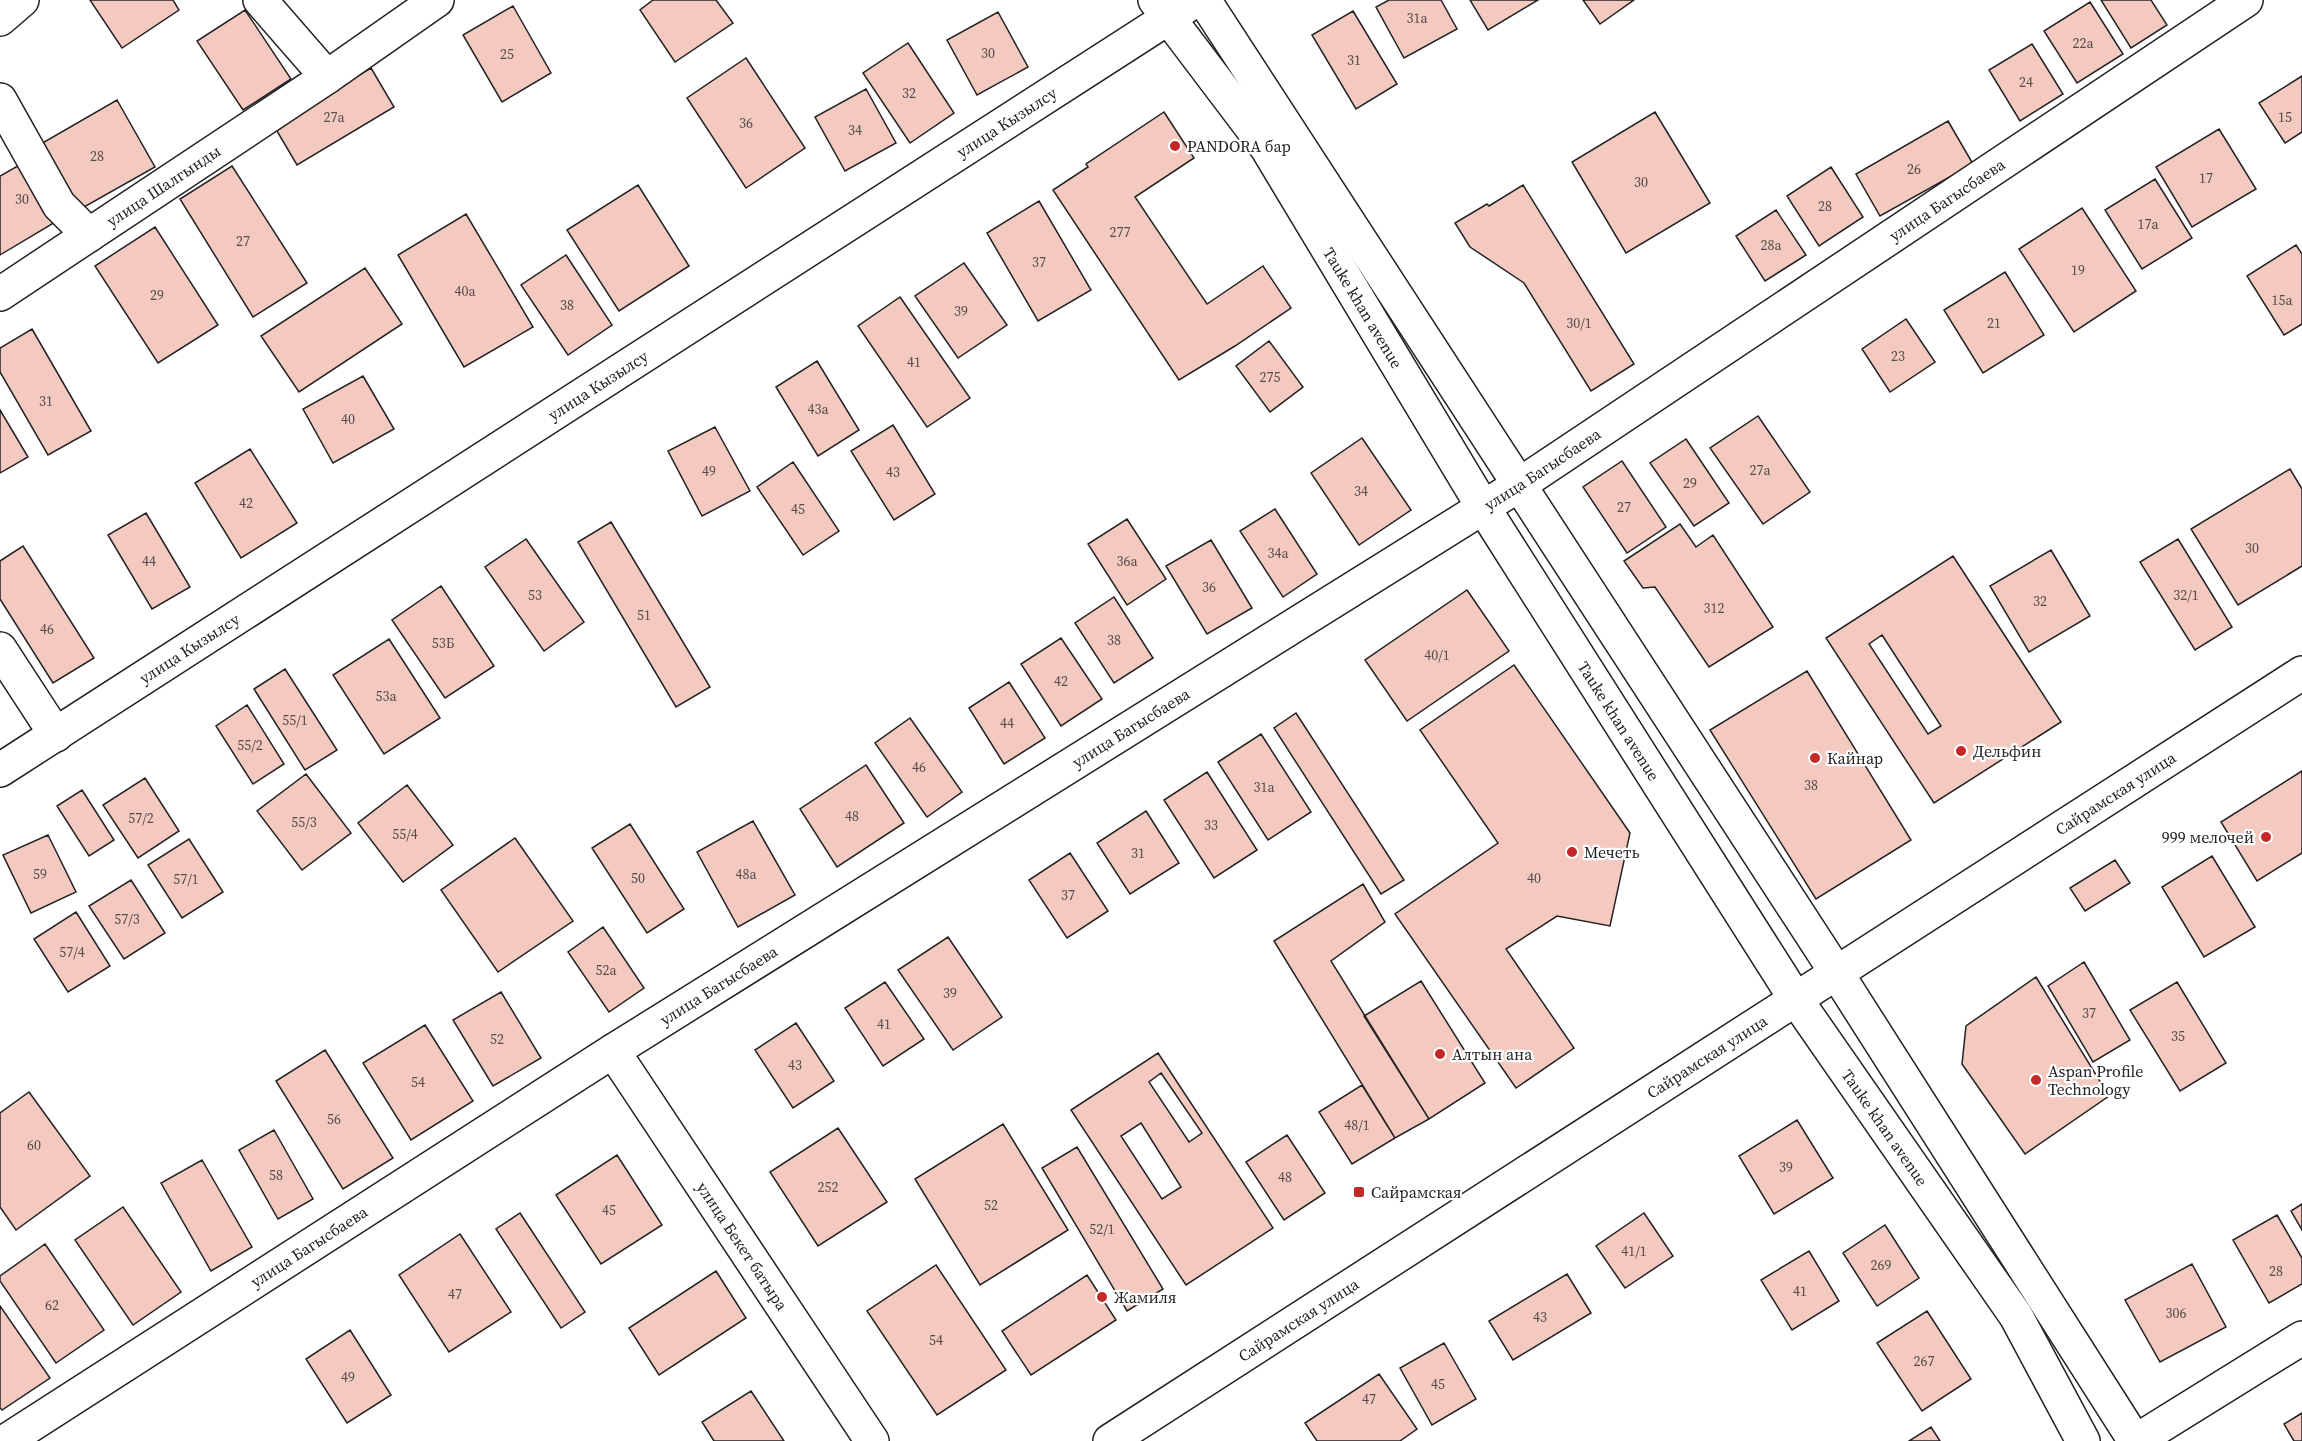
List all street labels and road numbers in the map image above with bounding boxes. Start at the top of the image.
street label: улица Кызылсу [952,81,1061,162]
street label: улица Шалгынды [102,140,225,232]
street label: улица Багысбаева [1885,153,2010,246]
street label: Tauke khan avenue [1318,243,1408,372]
street label: улица Кызылсу [543,344,653,426]
street label: улица Багысбаева [1480,422,1605,515]
street label: улица Кызылсу [135,607,244,689]
street label: Tauke khan avenue [1573,657,1665,785]
street label: улица Багысбаева [1068,682,1195,773]
street label: Сайрамская улица [2051,746,2181,840]
street label: улица Багысбаева [656,939,782,1030]
street label: Сайрамская улица [1642,1009,1772,1103]
street label: Tauke khan avenue [1837,1065,1933,1190]
street label: улица Бекет батыра [692,1177,794,1315]
street label: улица Багысбаева [246,1200,372,1292]
street label: Сайрамская улица [1234,1272,1364,1367]

